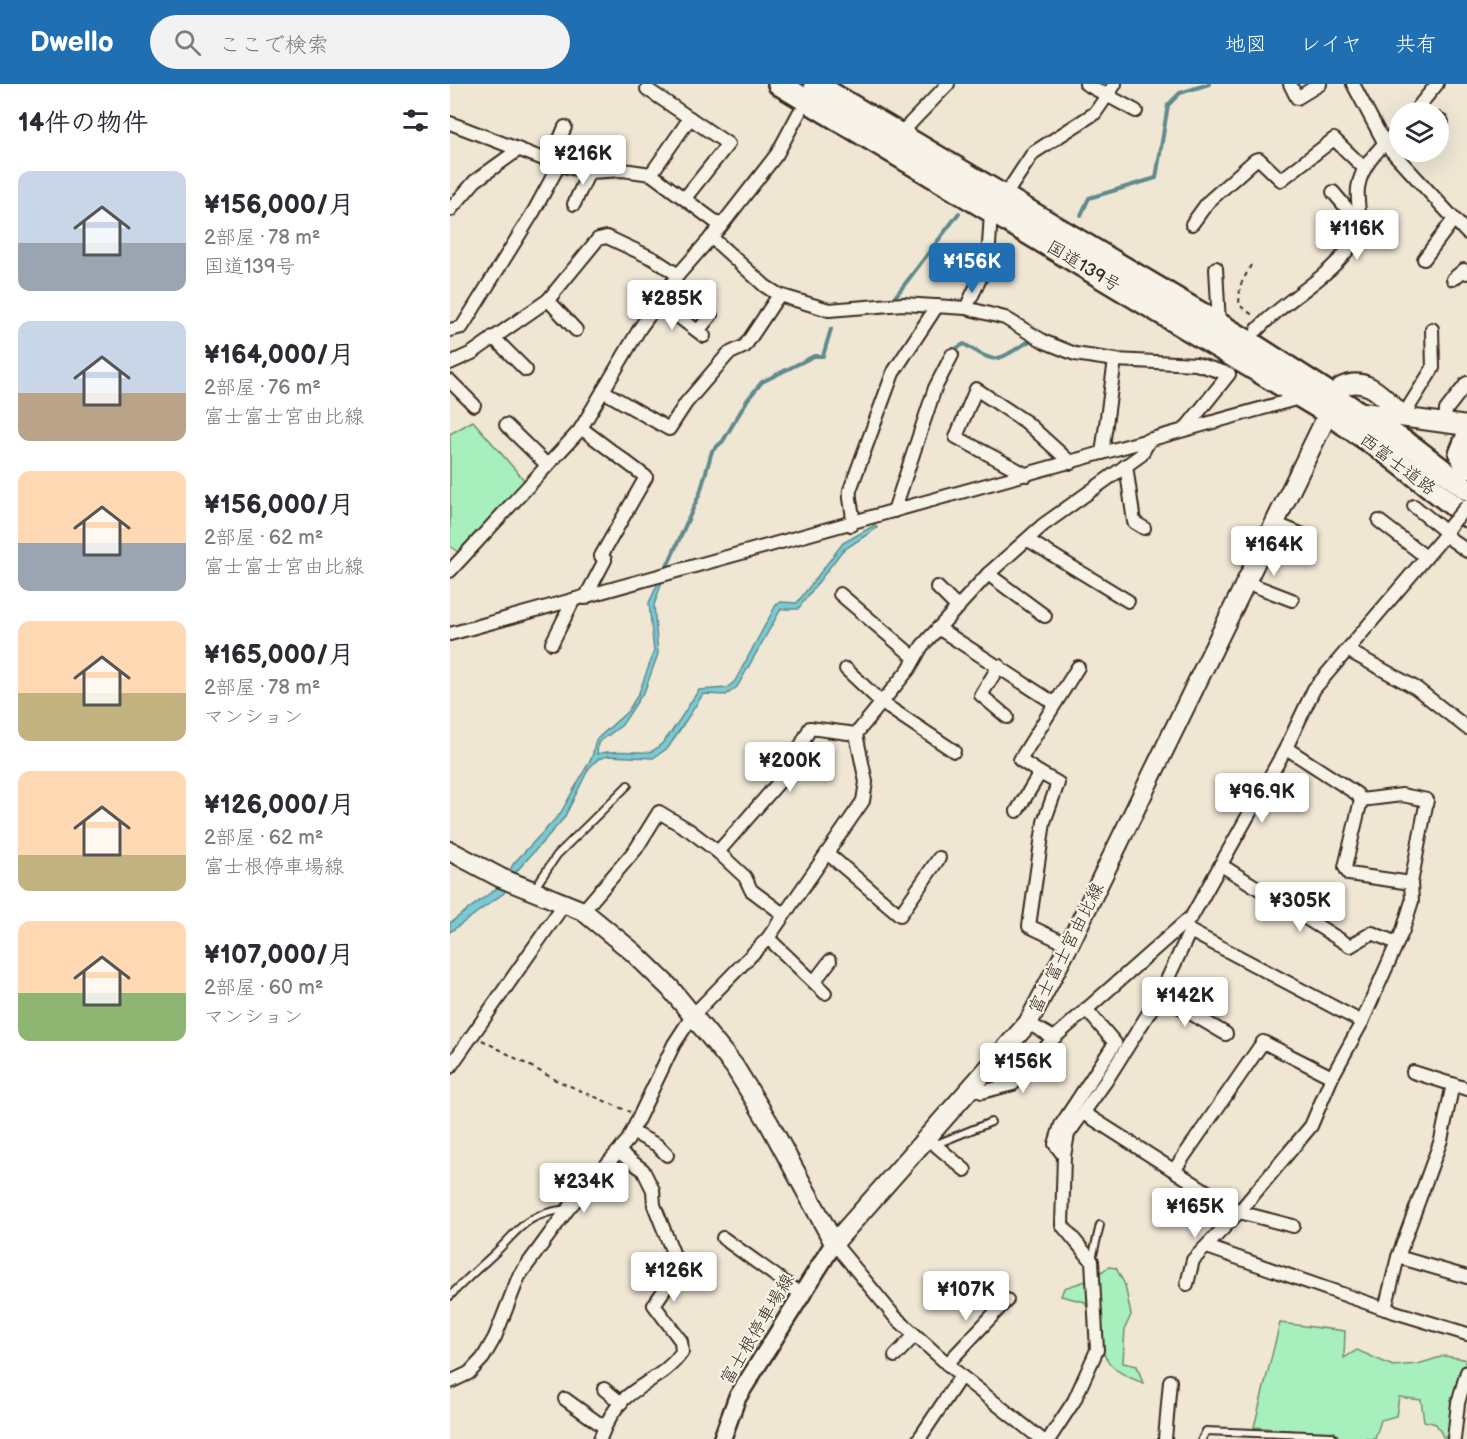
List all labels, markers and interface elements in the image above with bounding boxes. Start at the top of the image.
search box [150,15,570,69]
text: Dwello [30,26,114,59]
icon: search [171,26,204,59]
text: ここで検索 [219,32,329,59]
text: 地図 [1225,32,1267,57]
text: レイヤ [1300,32,1362,57]
text: 共有 [1395,32,1437,57]
map controls [1389,102,1449,162]
button: layers [1389,102,1449,162]
icon: filters [399,104,432,137]
text: 14件の物件 [18,108,148,139]
pin: ¥216K [541,135,625,186]
text: ¥216K [554,142,612,166]
text: ¥156,000/月 [204,190,355,221]
icon: home [66,195,138,267]
pin: ¥116K [1315,210,1399,261]
text: ¥116K [1330,217,1384,241]
text: 2部屋 · 78 m² [204,226,320,250]
street label: 国道139号 [1043,236,1124,297]
pin: ¥156K [930,243,1014,294]
text: ¥156K [943,250,1001,274]
text: 国道139号 [204,255,296,279]
pin: ¥285K [630,280,714,331]
text: ¥285K [641,287,703,311]
text: ¥164,000/月 [204,340,355,371]
icon: home [66,345,138,417]
text: 2部屋 · 76 m² [204,376,321,400]
text: 富士富士宮由比線 [204,405,364,429]
street label: 西富士道路 [1355,429,1440,500]
text: ¥156,000/月 [204,490,355,521]
icon: home [66,495,138,567]
text: 2部屋 · 62 m² [204,526,323,550]
pin: ¥164K [1232,526,1316,577]
text: ¥164K [1245,533,1303,557]
text: 富士富士宮由比線 [204,555,364,579]
text: ¥165,000/月 [204,640,355,671]
icon: home [66,645,138,717]
text: 2部屋 · 78 m² [204,676,320,700]
text: マンション [204,705,303,729]
pin: ¥200K [748,742,832,793]
text: ¥200K [759,749,821,773]
pin: ¥96.9K [1213,773,1311,824]
text: ¥96.9K [1229,780,1295,804]
text: ¥126,000/月 [204,790,355,821]
icon: home [66,795,138,867]
text: 2部屋 · 62 m² [204,826,323,850]
text: 富士根停車場線 [204,855,344,879]
street label: 富士富士宮由比線 [1024,879,1108,1017]
pin: ¥305K [1258,882,1342,933]
text: ¥305K [1269,889,1331,913]
text: ¥107,000/月 [204,940,354,971]
icon: home [66,945,138,1017]
text: 2部屋 · 60 m² [204,976,323,1000]
pin: ¥142K [1143,977,1227,1028]
text: ¥142K [1156,984,1214,1008]
text: マンション [204,1005,303,1029]
pin: ¥156K [981,1043,1065,1094]
text: ¥156K [994,1050,1052,1074]
pin: ¥234K [542,1163,626,1214]
text: ¥234K [554,1170,614,1194]
pin: ¥165K [1153,1188,1237,1239]
text: ¥165K [1166,1195,1224,1219]
pin: ¥126K [632,1252,716,1303]
text: ¥126K [645,1259,703,1283]
street label: 富士根停車場線 [716,1270,799,1389]
pin: ¥107K [924,1271,1008,1322]
text: ¥107K [937,1278,995,1302]

